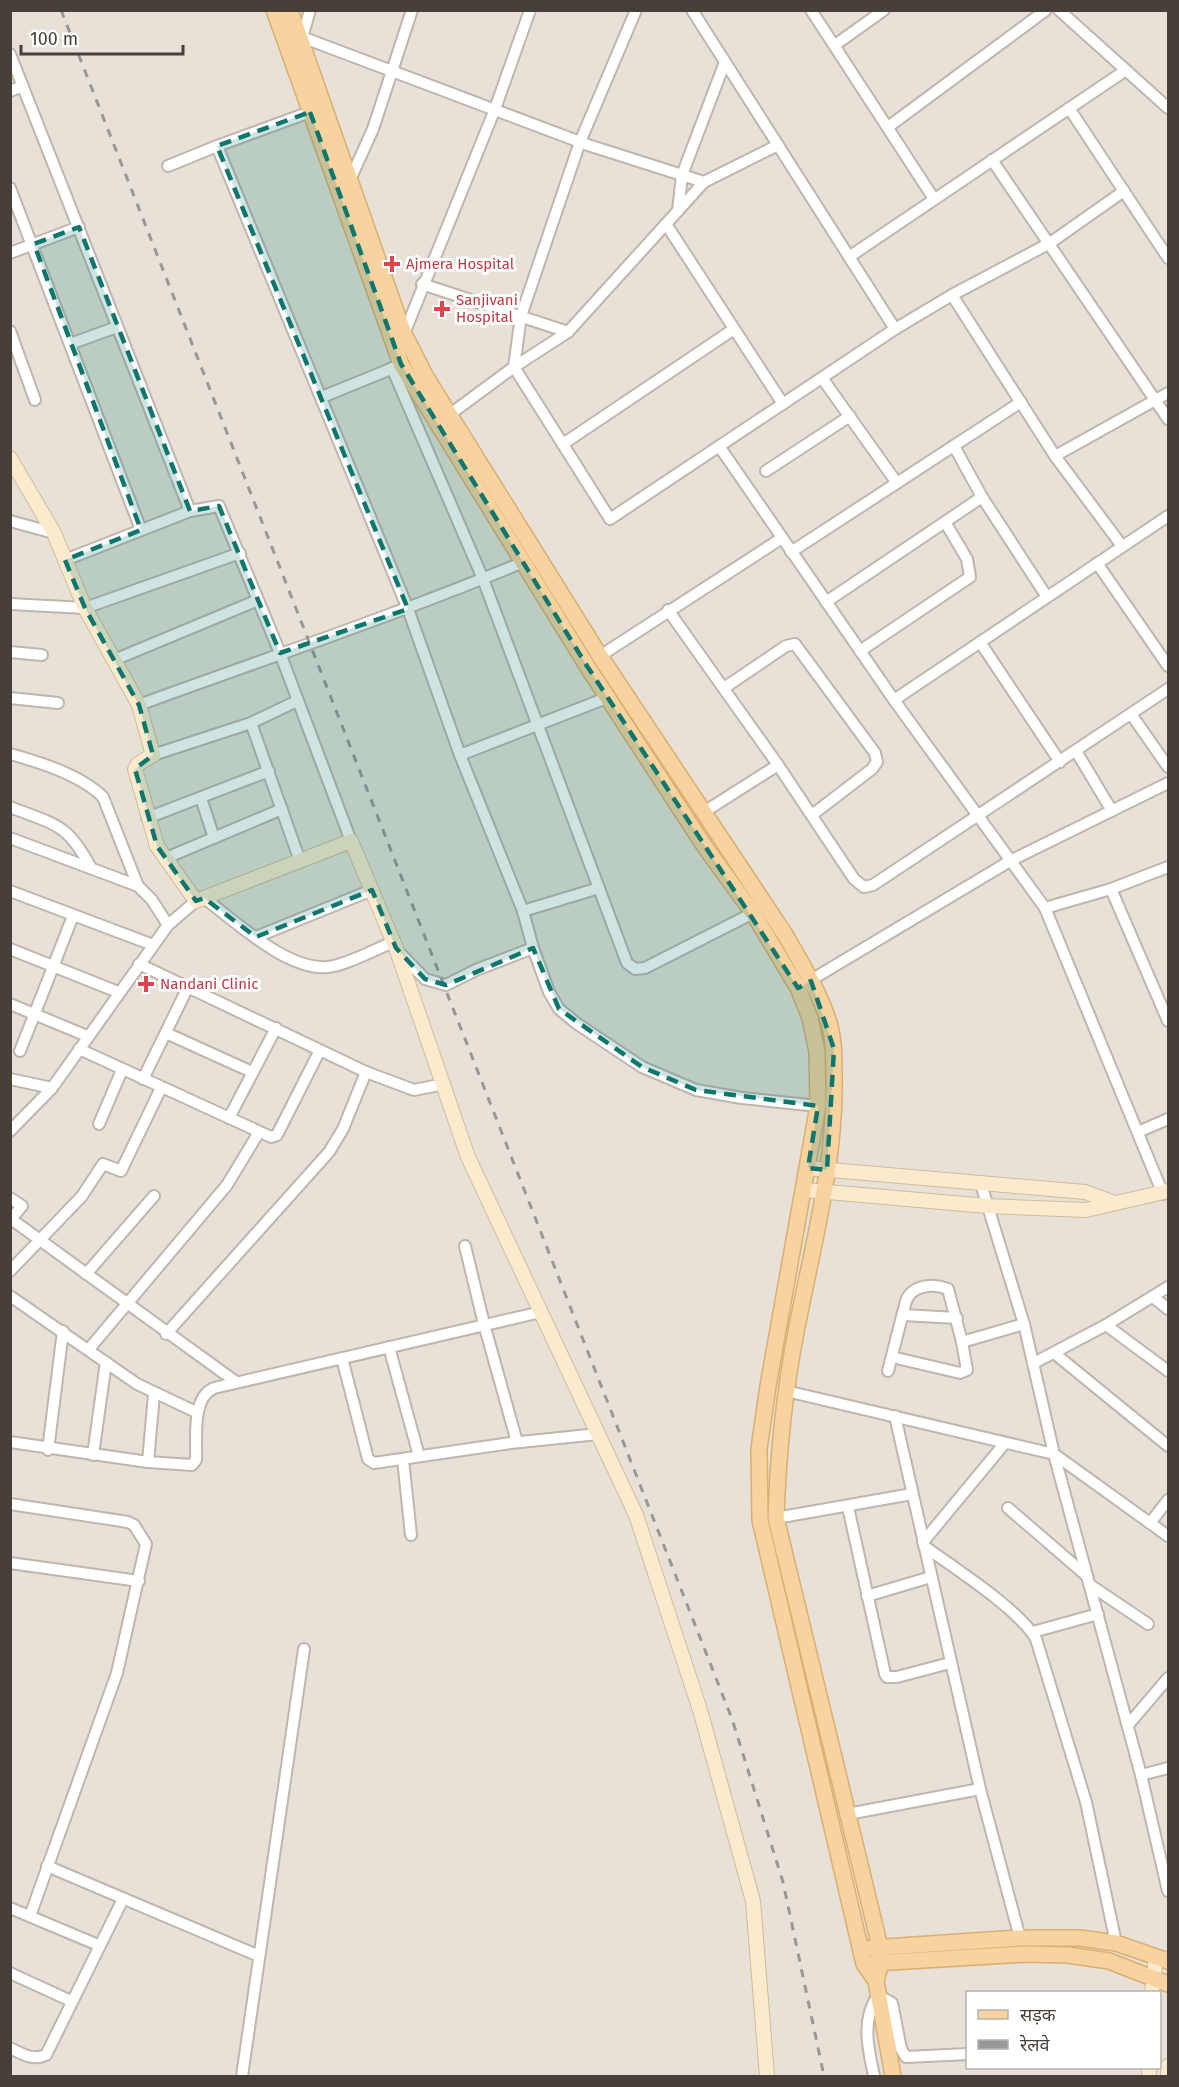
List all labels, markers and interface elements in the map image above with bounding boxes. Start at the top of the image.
scale bar [21,18,183,56]
text: 100 m [30,28,78,50]
marker: Ajmera Hospital [383,255,401,273]
place label: Ajmera Hospital [406,255,515,273]
place label: Sanjivani Hospital [456,291,518,326]
marker: Sanjivani Hospital [433,300,451,318]
marker: Nandani Clinic [137,975,155,993]
place label: Nandani Clinic [160,975,258,993]
legend [966,1991,1161,2069]
text: सड़क [1020,2004,1057,2026]
text: रेलवे [1019,2034,1051,2056]

